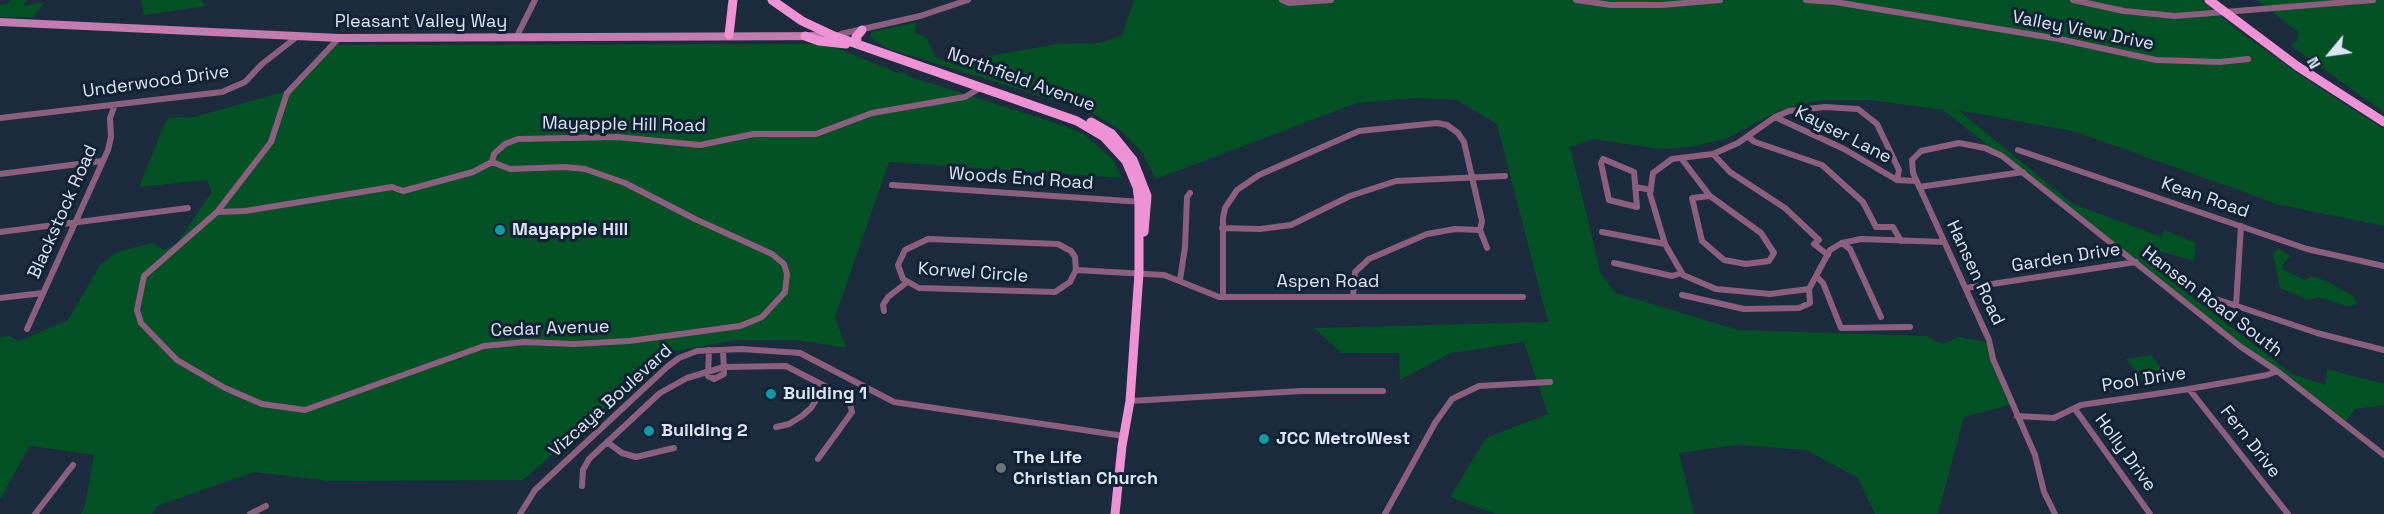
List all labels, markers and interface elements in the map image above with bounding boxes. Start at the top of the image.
street label: Valley View Drive [2010,7,2156,55]
street label: Pleasant Valley Way [335,11,507,33]
north arrow [2300,24,2360,84]
street label: Northfield Avenue [944,43,1098,117]
text: N [2302,53,2326,73]
street label: Underwood Drive [81,61,231,103]
street label: Kayser Lane [1791,101,1895,169]
street label: Mayapple Hill Road [542,113,706,137]
street label: Blackstock Road [24,142,102,282]
street label: Woods End Road [948,163,1094,195]
street label: Kean Road [2158,173,2252,223]
street label: Hansen Road [1941,217,2009,329]
place label: Mayapple Hill [512,219,628,241]
marker: Mayapple Hill [493,223,507,237]
street label: Garden Drive [2010,239,2122,277]
street label: Hansen Road South [2138,242,2286,362]
street label: Korwel Circle [917,258,1029,288]
street label: Aspen Road [1277,271,1379,293]
street label: Cedar Avenue [490,316,610,342]
street label: Vizcaya Boulevard [545,340,677,462]
street label: Pool Drive [2100,363,2188,397]
place label: Building 1 [783,383,867,405]
marker: Building 1 [764,387,778,401]
street label: Fern Drive [2215,402,2285,482]
street label: Holly Drive [2090,410,2160,496]
place label: Building 2 [661,420,748,442]
marker: Building 2 [642,424,656,438]
place label: JCC MetroWest [1276,428,1410,450]
marker: JCC MetroWest [1257,432,1271,446]
place label: The Life Christian Church [1013,447,1158,490]
marker: The Life Christian Church [994,461,1008,475]

